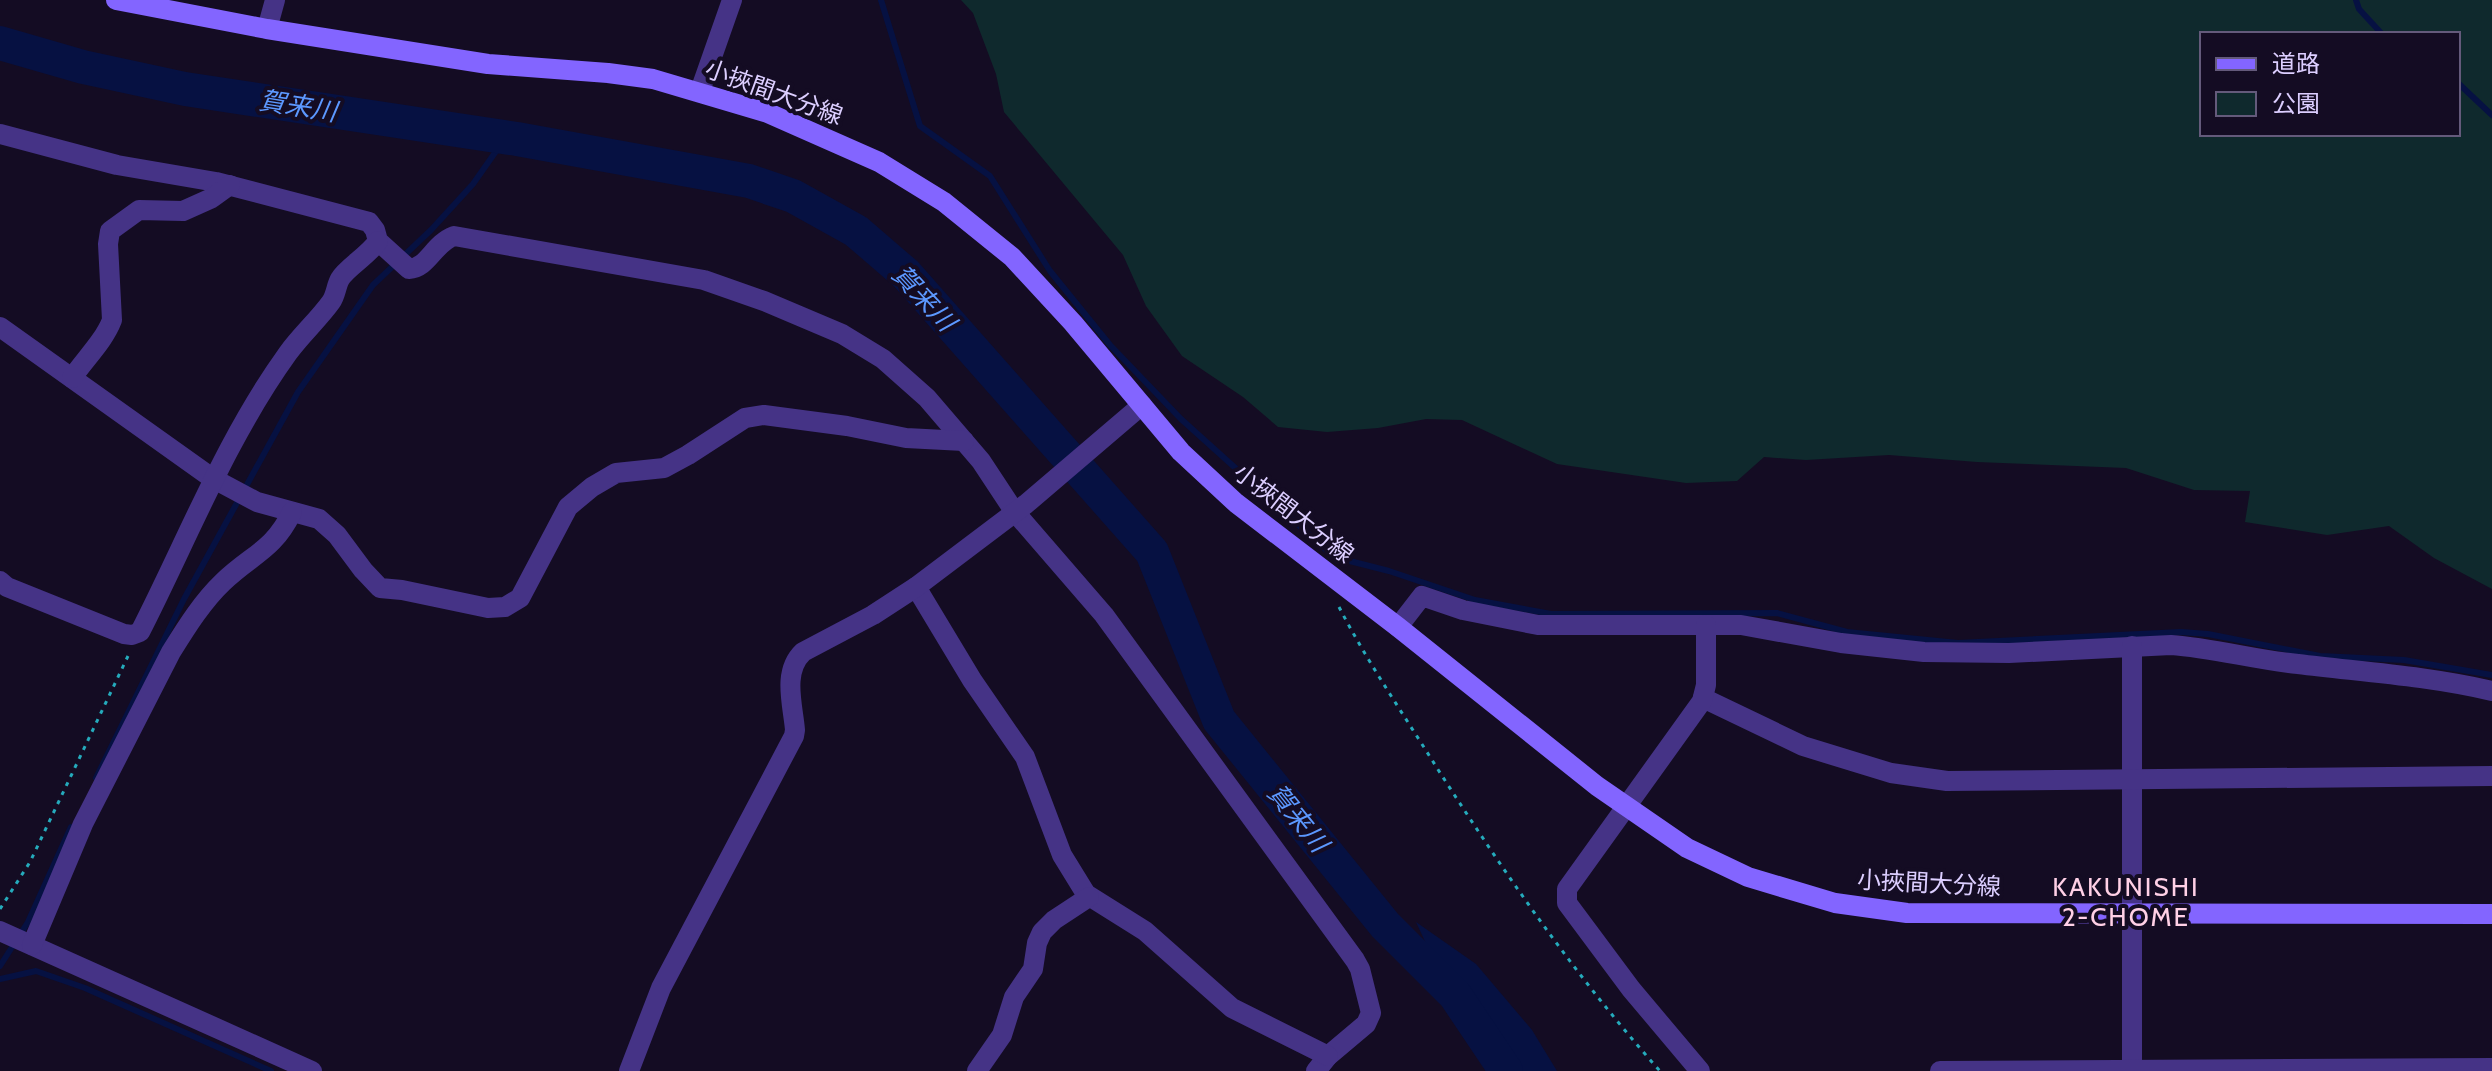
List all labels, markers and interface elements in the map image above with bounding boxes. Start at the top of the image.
legend [2200,32,2460,136]
text: 道路 [2272,49,2320,78]
street label: 小挾間大分線 [701,54,847,130]
water label: 賀来川 [257,84,342,128]
text: 公園 [2272,89,2320,118]
water label: 賀来川 [886,259,964,340]
street label: 小挾間大分線 [1228,457,1360,569]
water label: 賀来川 [1261,778,1337,861]
street label: 小挾間大分線 [1856,865,2002,901]
district label: KAKUNISHI 2-CHOME [2052,871,2200,933]

